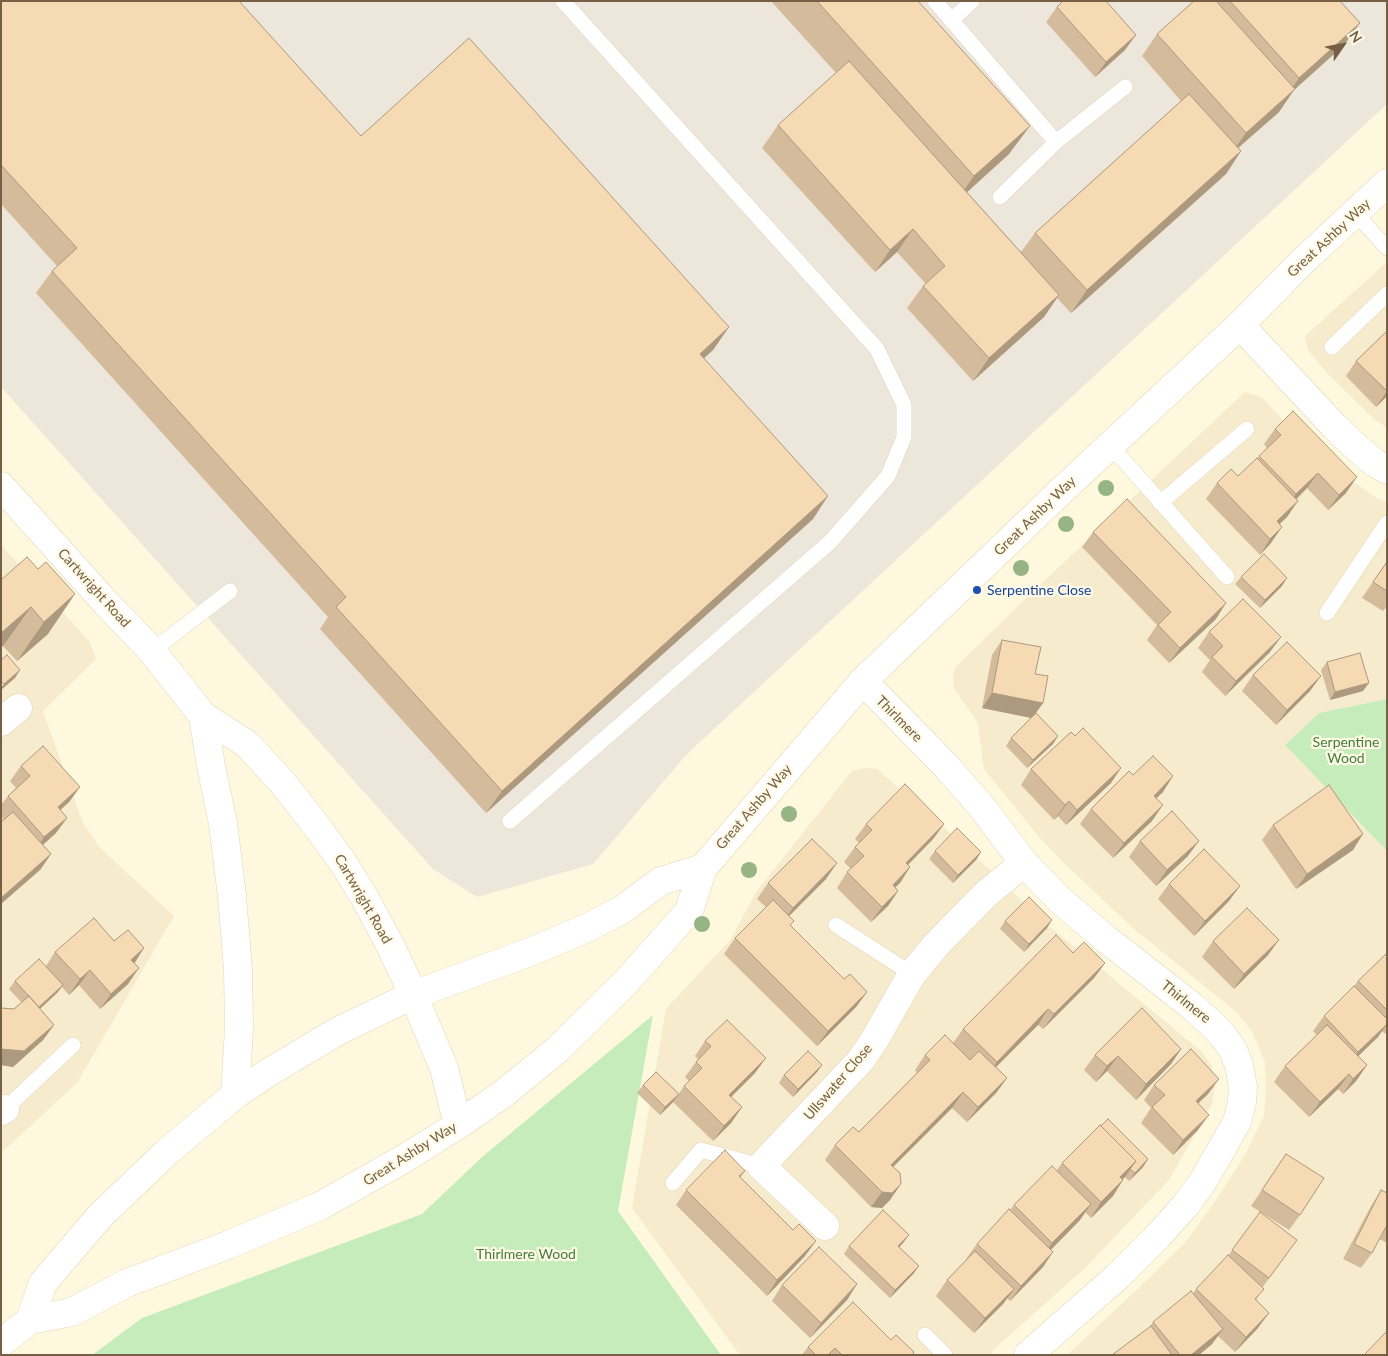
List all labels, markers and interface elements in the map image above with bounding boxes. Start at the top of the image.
north arrow [1318,20,1368,70]
text: N [1346,27,1366,46]
street label: Great Ashby Way [1284,195,1374,281]
street label: Great Ashby Way [991,473,1079,559]
street label: Cartwright Road [54,545,134,631]
place label: Serpentine Close [987,582,1091,598]
marker: Serpentine Close [971,584,983,596]
street label: Thirlmere [872,692,926,746]
park label: Serpentine Wood [1313,734,1379,766]
street label: Great Ashby Way [712,761,796,853]
street label: Cartwright Road [331,851,395,947]
street label: Thirlmere [1158,977,1214,1027]
street label: Ullswater Close [800,1040,876,1124]
street label: Great Ashby Way [360,1118,460,1190]
park label: Thirlmere Wood [476,1246,576,1262]

